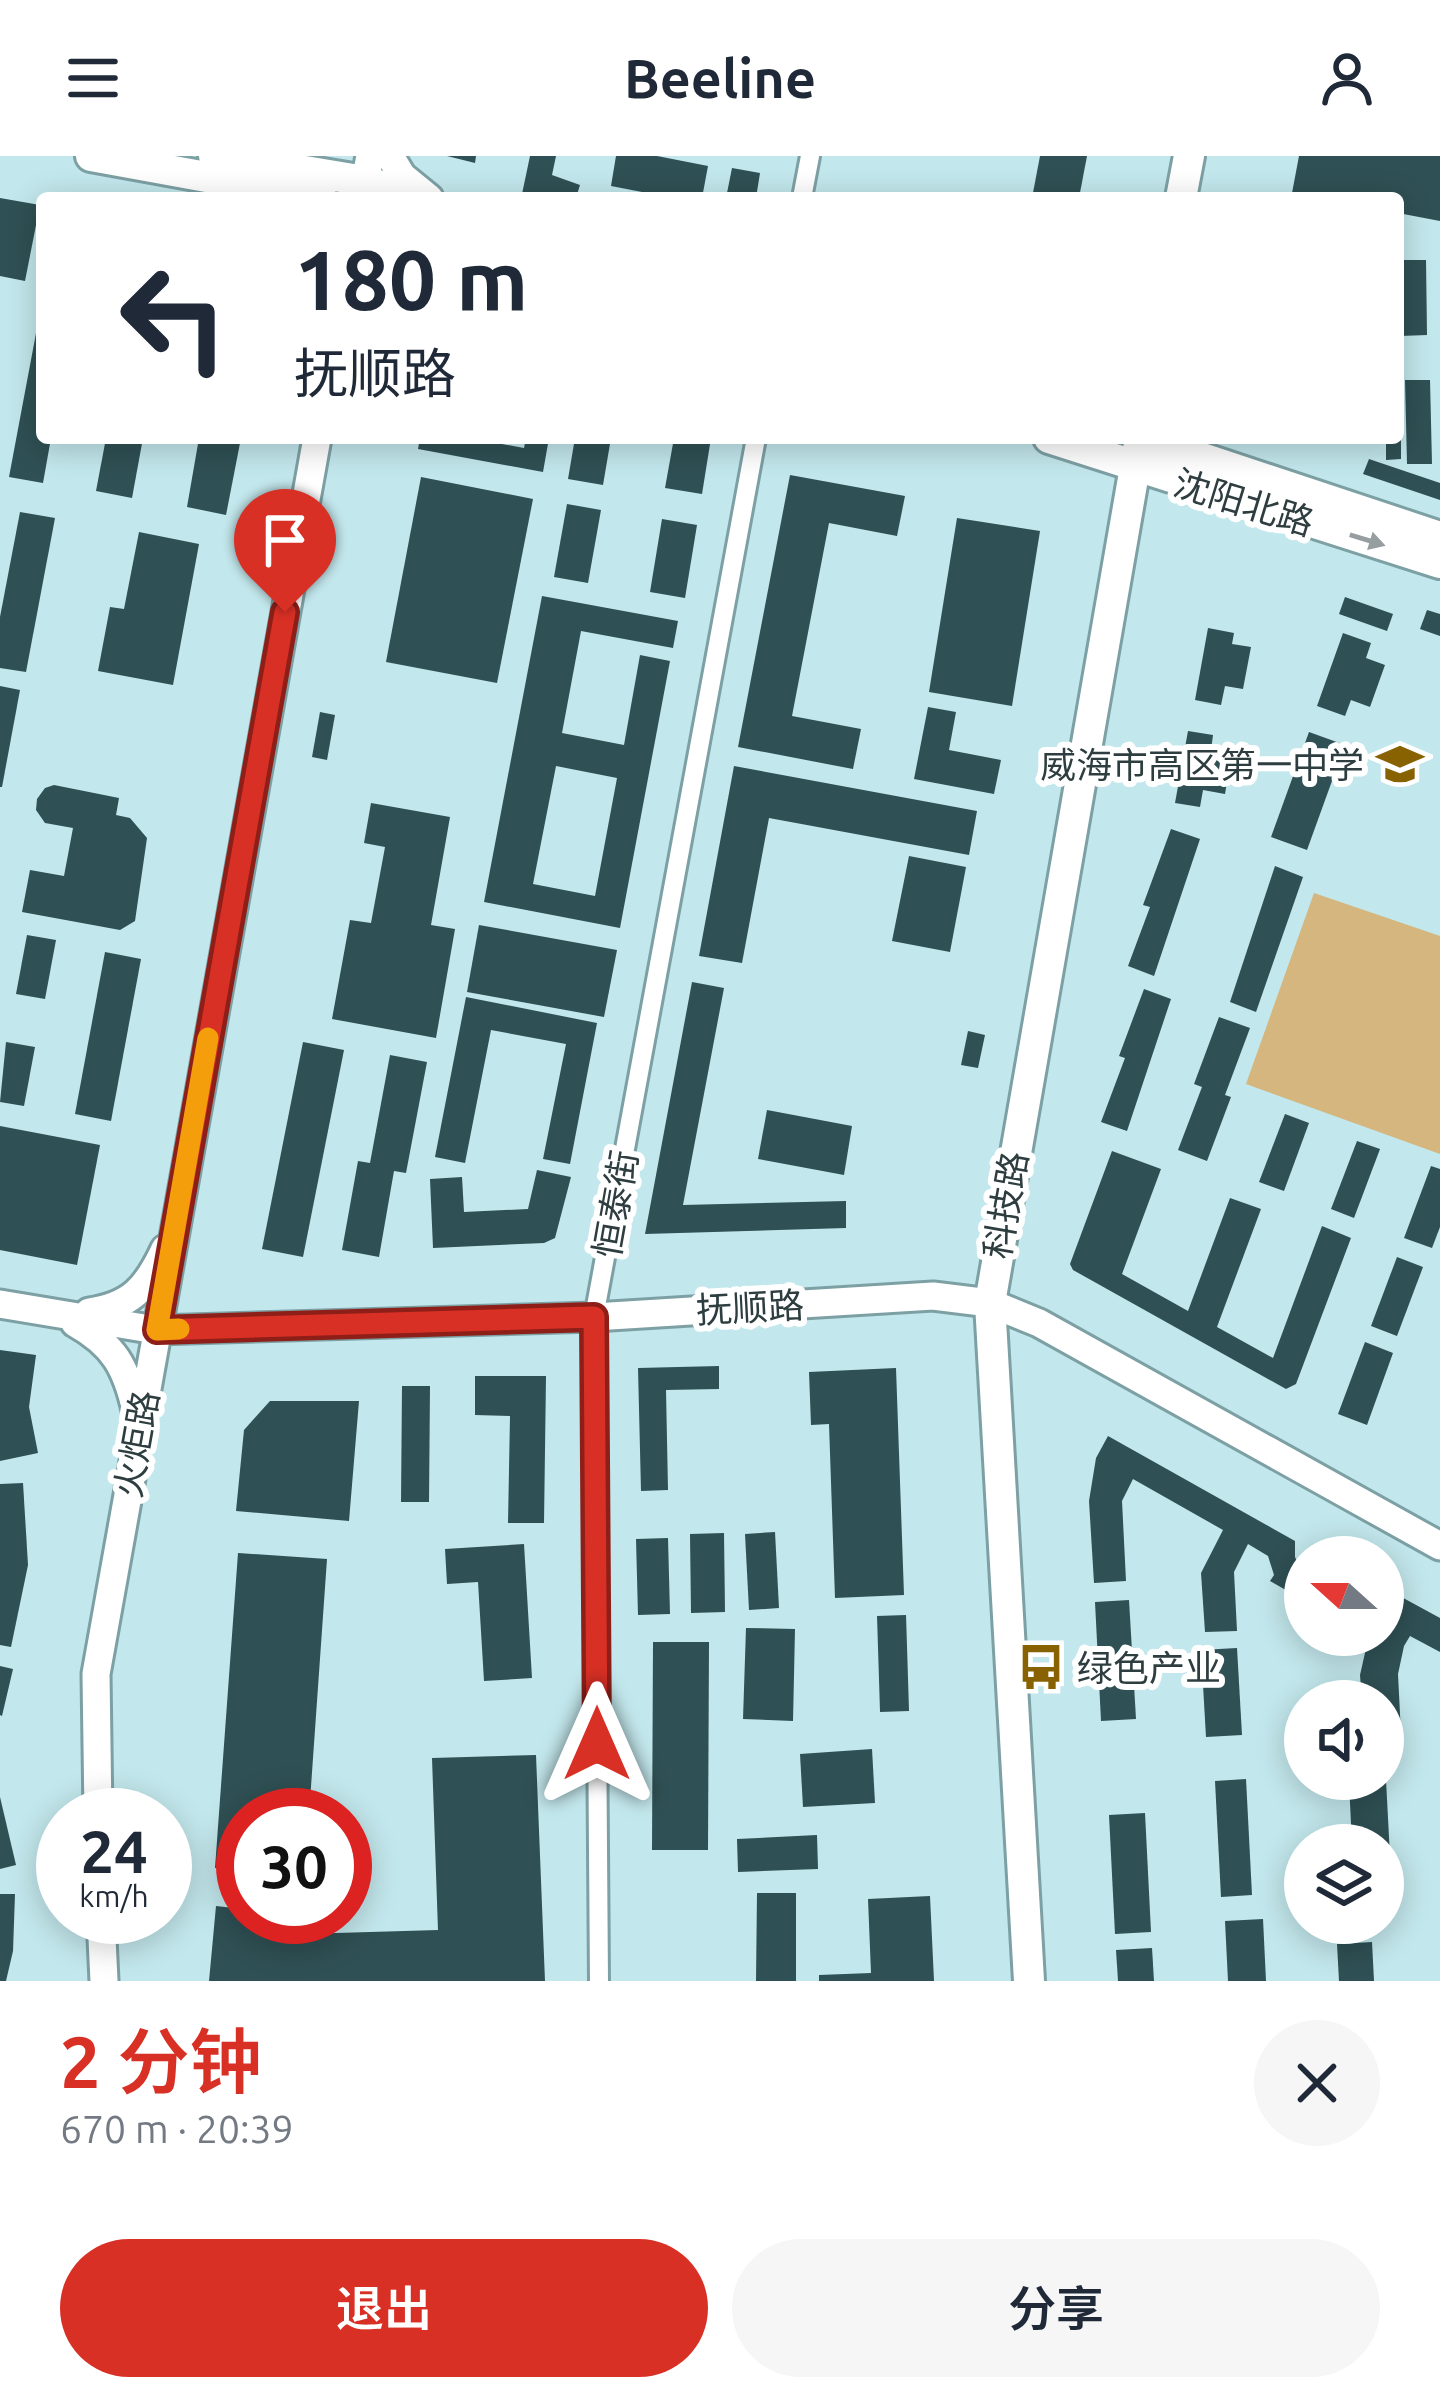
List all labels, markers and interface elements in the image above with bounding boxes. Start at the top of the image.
icon: menu [60,45,126,111]
icon: person [1314,45,1380,111]
text: Beeline [624,48,816,108]
text: 180 m [294,232,528,326]
icon: left [96,240,252,396]
text: 抚顺路 [294,343,456,403]
street label: 沈阳北路 [1169,461,1319,543]
pin [234,489,336,612]
icon: arrive [252,507,318,573]
one-way arrow [1349,532,1386,551]
school or university icon: 威海市高区第一中学 [1375,739,1425,789]
place label: 威海市高区第一中学 [1040,744,1364,785]
street label: 恒泰街 [585,1147,645,1261]
street label: 科技路 [975,1148,1035,1262]
street label: 抚顺路 [695,1284,805,1330]
street label: 火炬路 [106,1387,166,1501]
north arrow [1284,1536,1404,1656]
map controls [1284,1536,1404,1944]
bus stop icon: 绿色产业 [1016,1642,1066,1692]
place label: 绿色产业 [1077,1647,1221,1688]
button: sound [1284,1680,1404,1800]
position arrow [534,1681,660,1807]
speed limit sign: 30 [216,1788,372,1944]
text: 24 [80,1817,148,1884]
button: layers [1284,1824,1404,1944]
text: km/h [79,1879,149,1913]
button: close [1254,2020,1380,2146]
text: 2 分钟 [60,2021,262,2102]
text: 670 m · 20:39 [60,2107,294,2150]
button: 退出 [60,2239,708,2377]
button: 分享 [732,2239,1380,2377]

